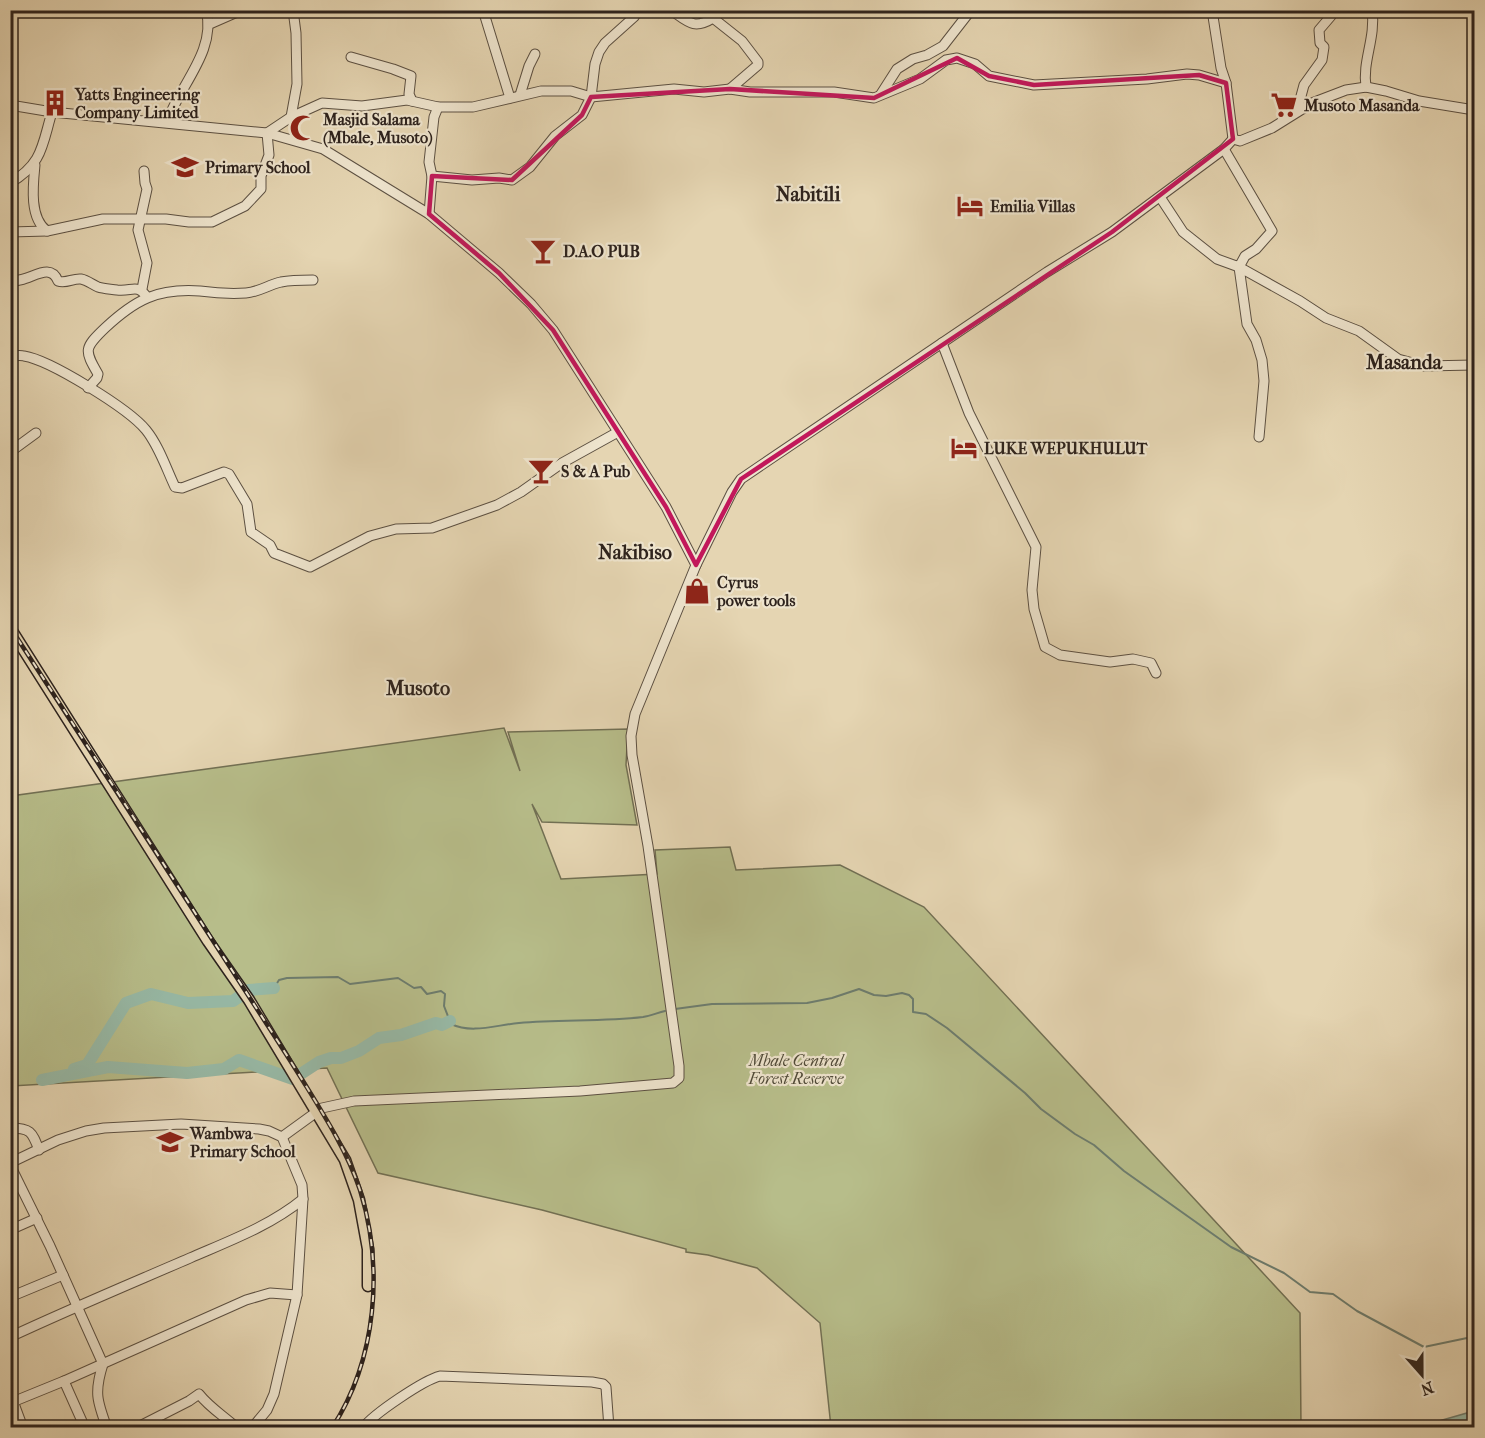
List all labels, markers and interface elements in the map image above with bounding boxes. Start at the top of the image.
place label: Yatts Engineering Company Limited [74,85,200,123]
building icon: Yatts Engineering Company Limited [40,88,70,118]
supermarket icon: Musoto Masanda [1269,90,1299,120]
place label: Musoto Masanda [1303,96,1420,115]
place label: Masjid Salama (Mbale, Musoto) [322,110,433,148]
mosque icon: Masjid Salama (Mbale, Musoto) [288,113,318,143]
school or university icon: Primary School [170,152,200,182]
place label: Primary School [205,158,311,178]
district label: Nabitili [776,183,841,206]
hotel icon: Emilia Villas [955,191,985,221]
place label: Emilia Villas [990,197,1075,216]
bar icon: D.A.O PUB [528,236,558,266]
place label: D.A.O PUB [563,242,640,261]
district label: Masanda [1365,351,1443,374]
hotel icon: LUKE WEPUKHULUT [949,433,979,463]
place label: LUKE WEPUKHULUT [984,439,1149,458]
bar icon: S & A Pub [526,456,556,486]
place label: S & A Pub [561,462,631,481]
district label: Nakibiso [598,541,672,564]
place label: Cyrus power tools [716,573,795,611]
shop icon: Cyrus power tools [682,576,712,606]
district label: Musoto [385,677,450,700]
park label: Mbale Central Forest Reserve [748,1051,845,1088]
place label: Wambwa Primary School [189,1124,296,1162]
school or university icon: Wambwa Primary School [155,1127,185,1157]
north arrow [1392,1345,1452,1405]
text: N [1417,1377,1436,1400]

